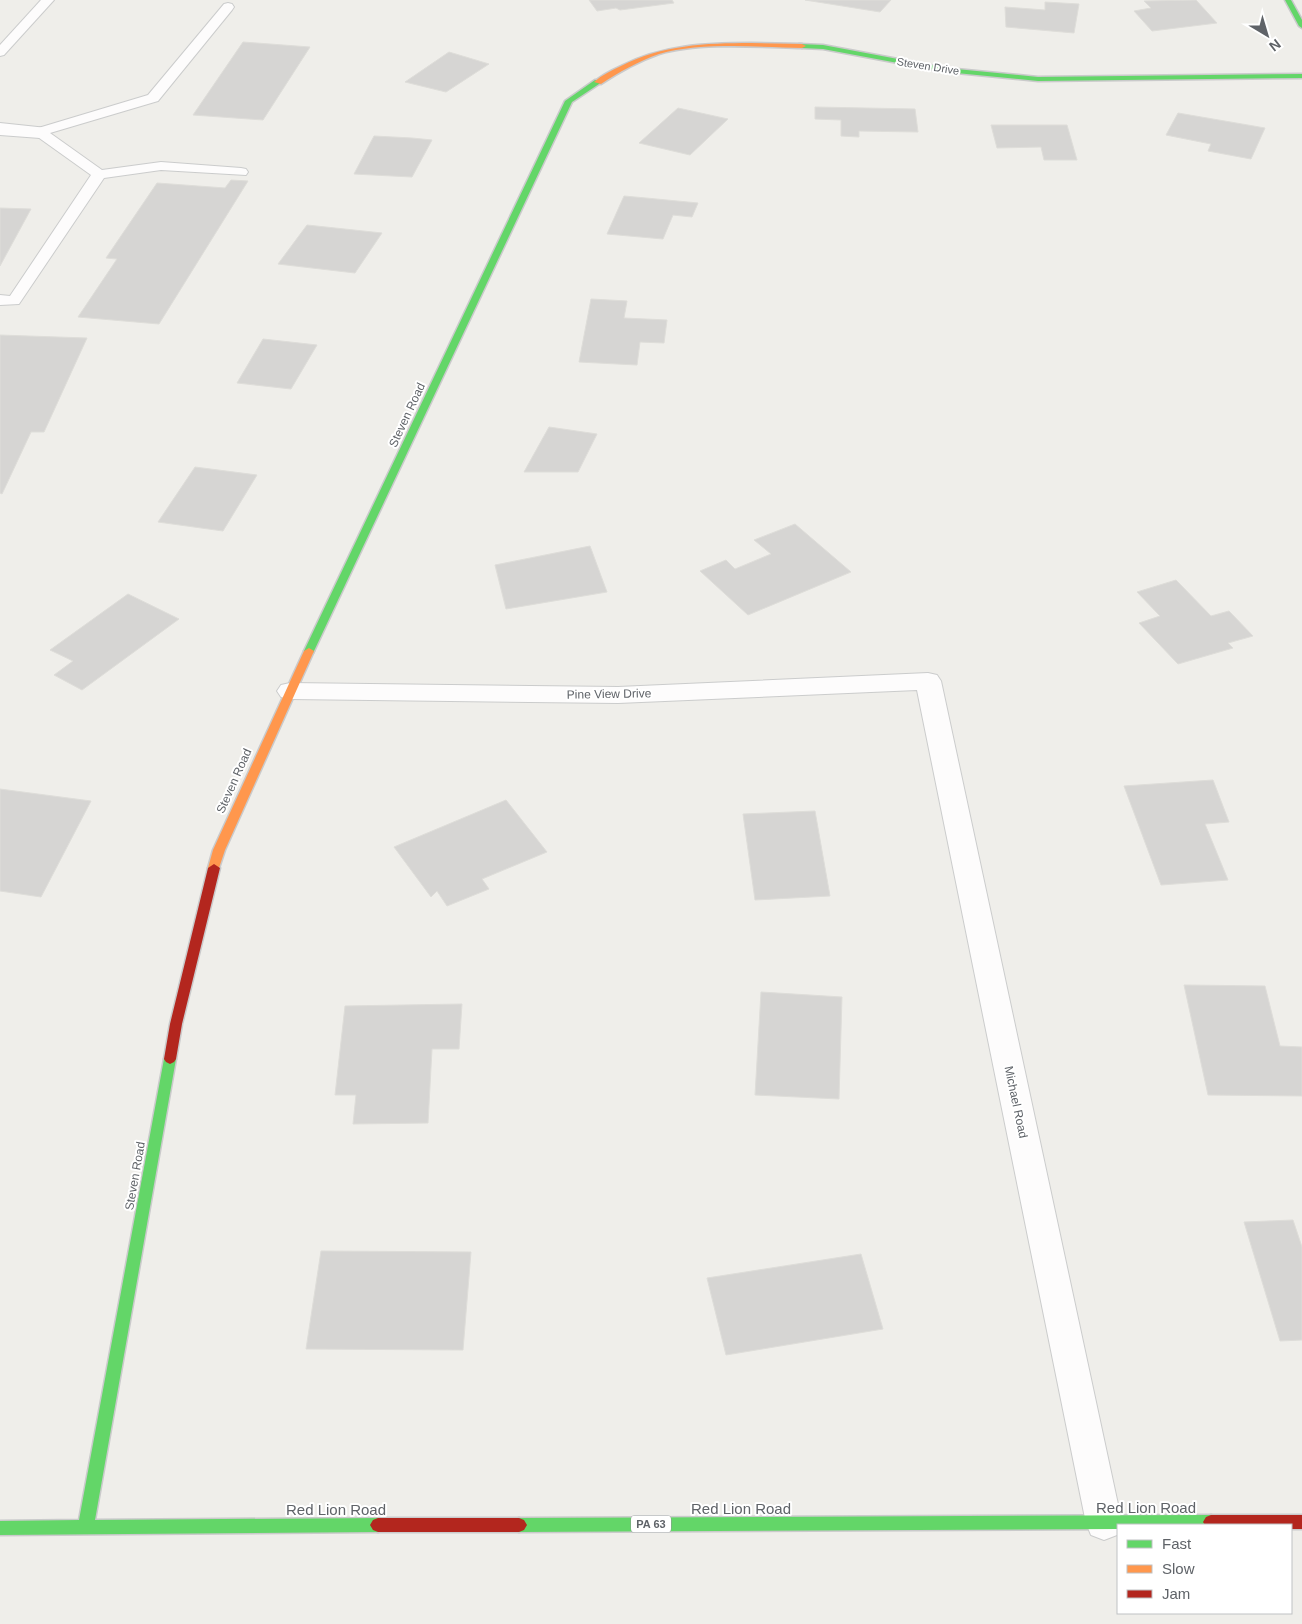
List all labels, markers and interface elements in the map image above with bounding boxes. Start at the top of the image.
north arrow [1242,10,1292,60]
text: N [1266,36,1284,55]
street label: Steven Drive [896,55,960,77]
street label: Steven Road [386,381,428,449]
street label: Pine View Drive [567,686,652,702]
street label: Steven Road [213,746,255,816]
street label: Michael Road [1002,1065,1030,1139]
street label: Steven Road [122,1141,148,1211]
street label: Red Lion Road [1096,1499,1196,1516]
street label: Red Lion Road [691,1500,791,1517]
street label: Red Lion Road [286,1501,386,1518]
road number: PA 63 [631,1516,671,1532]
legend [1117,1524,1292,1614]
text: Fast [1162,1535,1192,1552]
text: Slow [1162,1560,1195,1577]
text: Jam [1162,1585,1190,1602]

